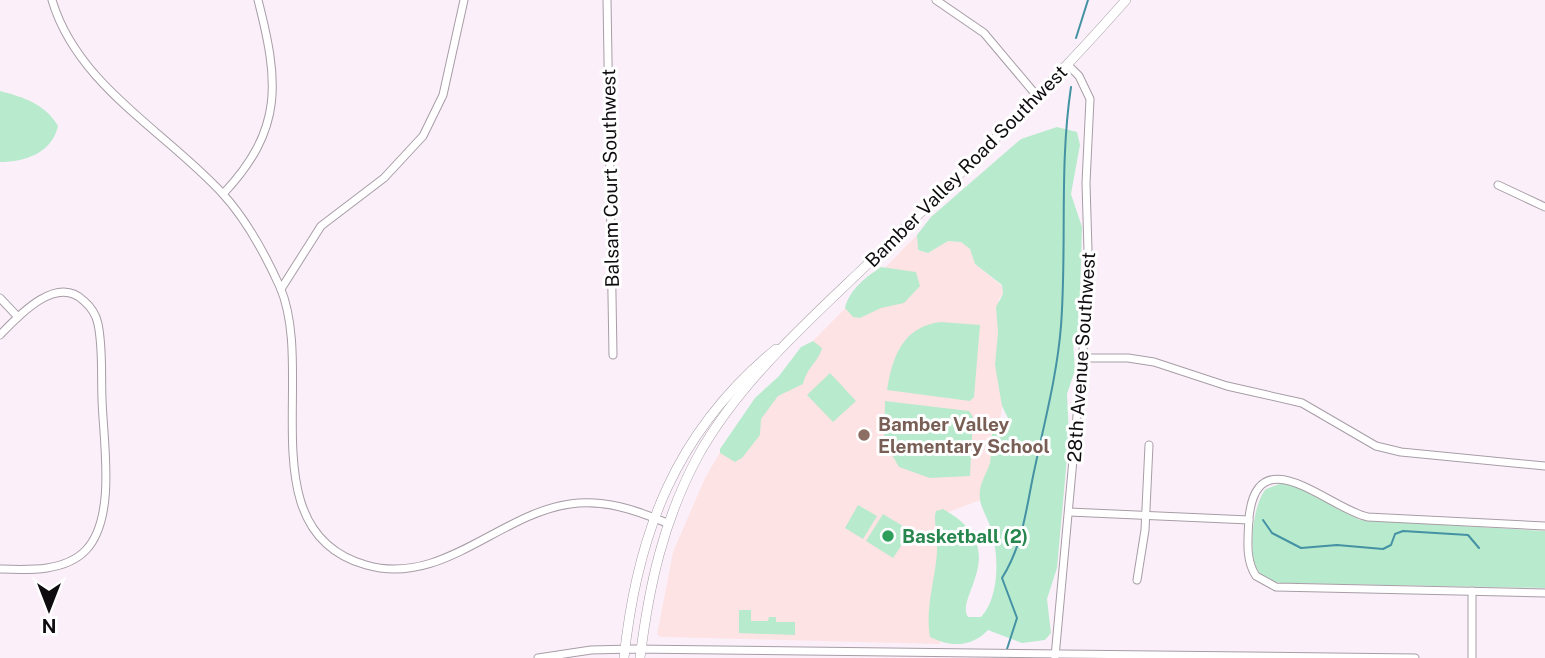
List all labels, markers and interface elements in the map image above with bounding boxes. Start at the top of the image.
street label: Bamber Valley Road Southwest [861,61,1071,271]
street label: Balsam Court Southwest [597,69,623,287]
street label: 28th Avenue Southwest [1063,251,1099,463]
place label: Bamber Valley Elementary School [878,413,1050,457]
marker: Bamber Valley Elementary School [856,427,872,443]
place label: Basketball (2) [902,525,1028,547]
marker: Basketball (2) [880,528,896,544]
north arrow [14,574,84,644]
text: N [42,615,56,637]

